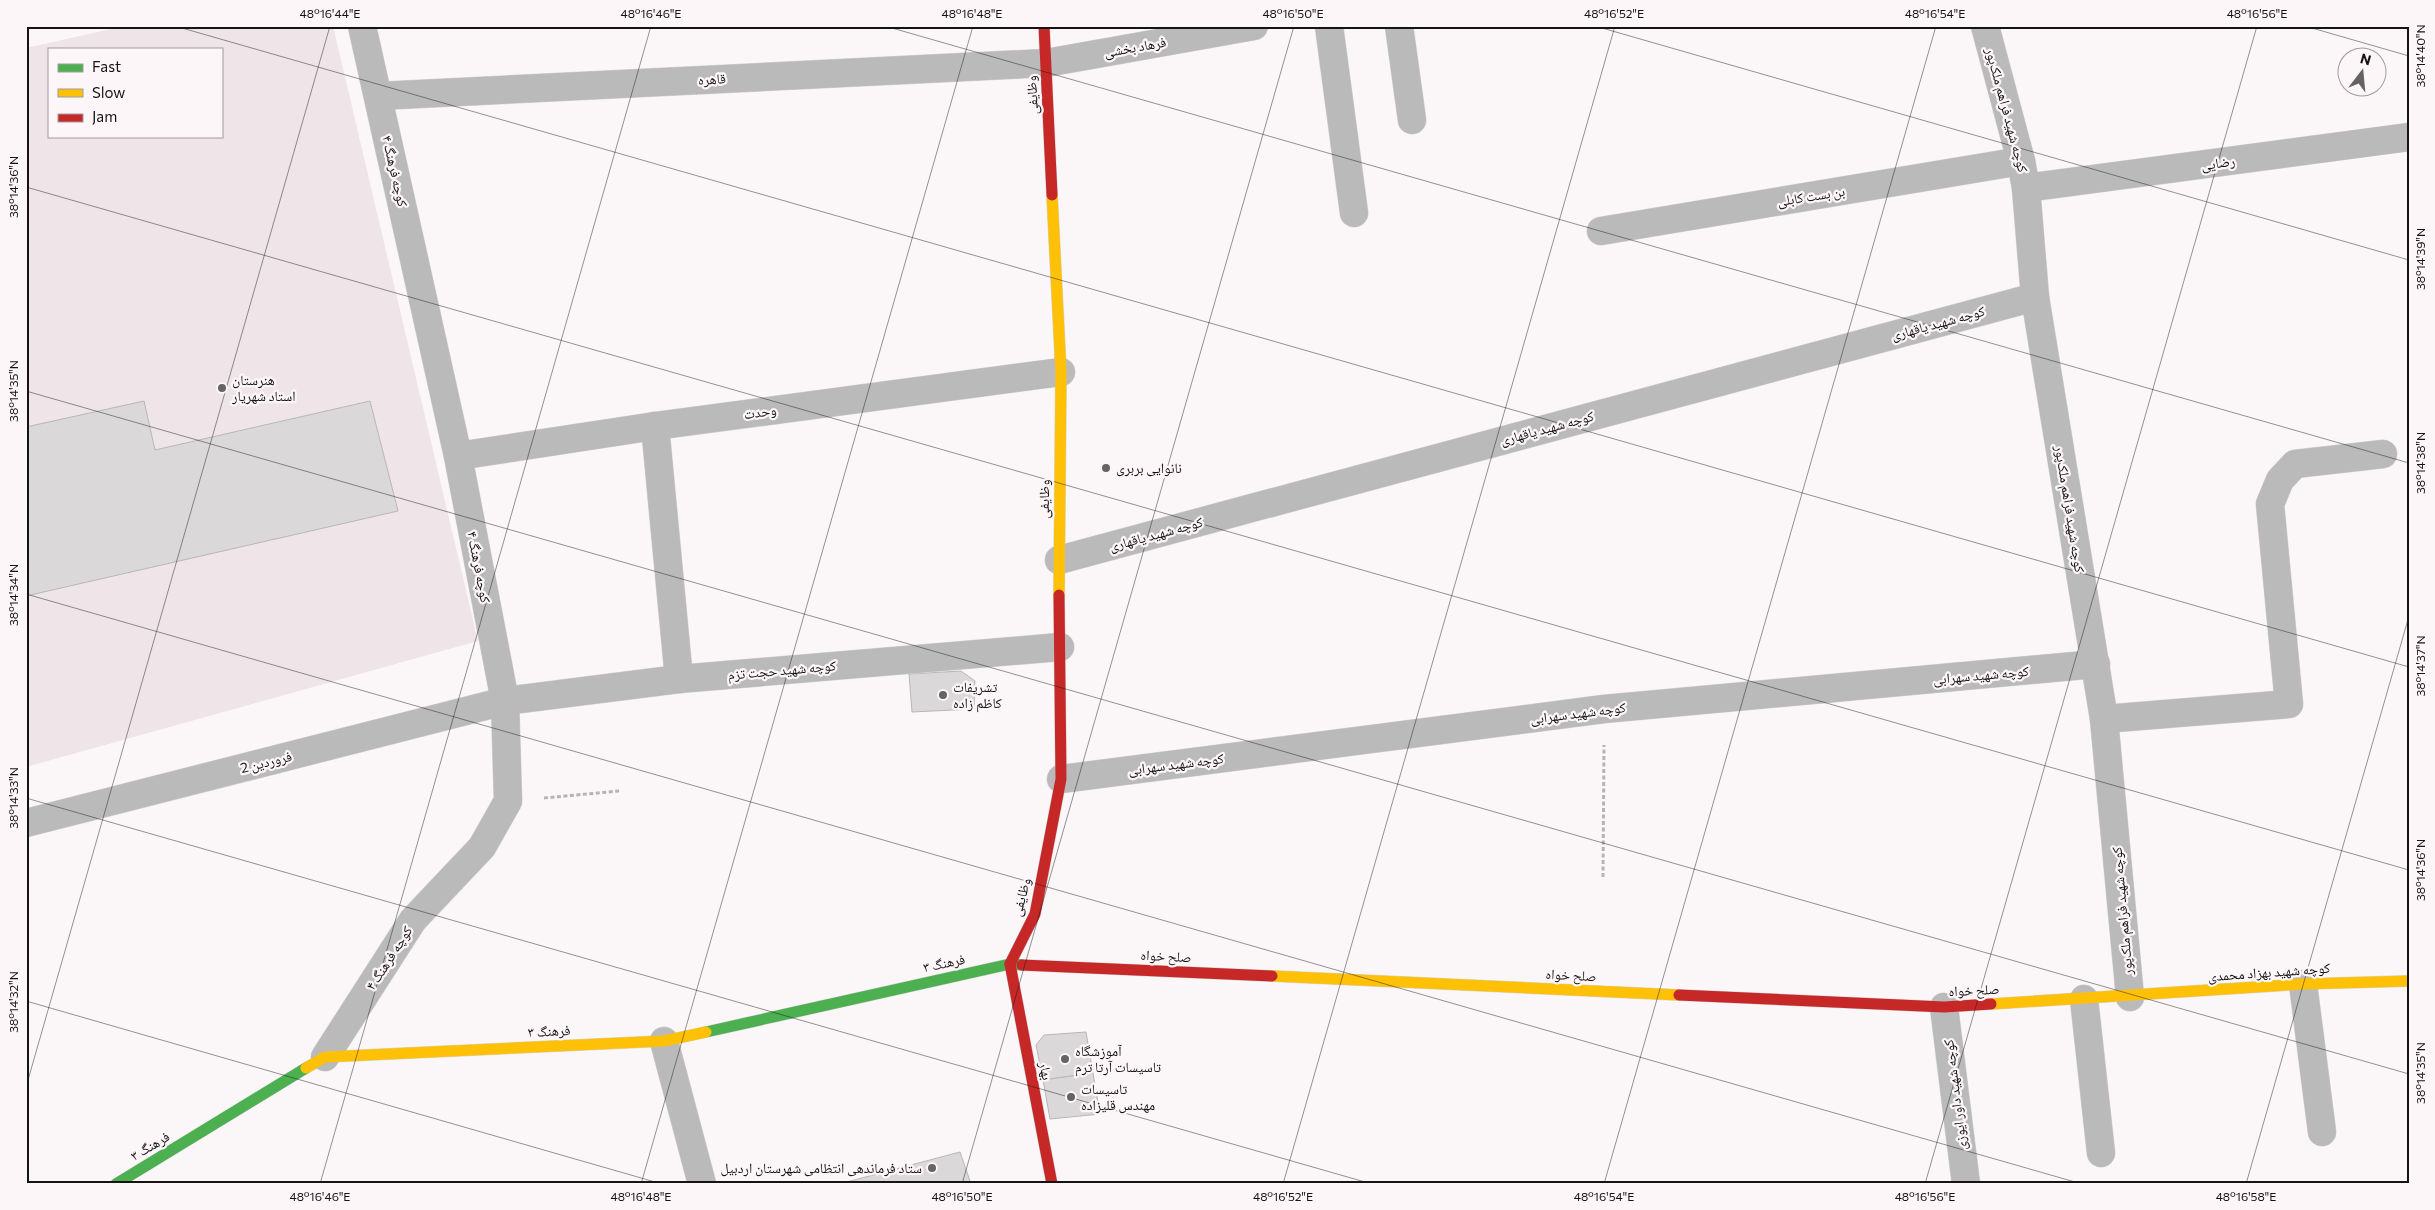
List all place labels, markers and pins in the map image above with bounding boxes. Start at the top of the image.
place label: هنرستان استاد شهریار [231,371,296,405]
marker: هنرستان استاد شهریار [216,382,228,394]
place label: نانوایی بربری [1116,459,1182,477]
marker: نانوایی بربری [1100,462,1112,474]
place label: تشریفات کاظم زاده [953,678,1002,713]
marker: تشریفات کاظم زاده [937,689,949,701]
place label: آموزشگاه تاسیسات آرتا ترم [1075,1042,1161,1077]
marker: آموزشگاه تاسیسات آرتا ترم [1059,1053,1071,1065]
place label: تاسیسات مهندس قلیزاده [1081,1080,1155,1114]
marker: تاسیسات مهندس قلیزاده [1065,1091,1077,1103]
place label: ستاد فرماندهی انتظامی شهرستان اردبیل [721,1159,922,1177]
marker: ستاد فرماندهی انتظامی شهرستان اردبیل [926,1162,938,1174]

